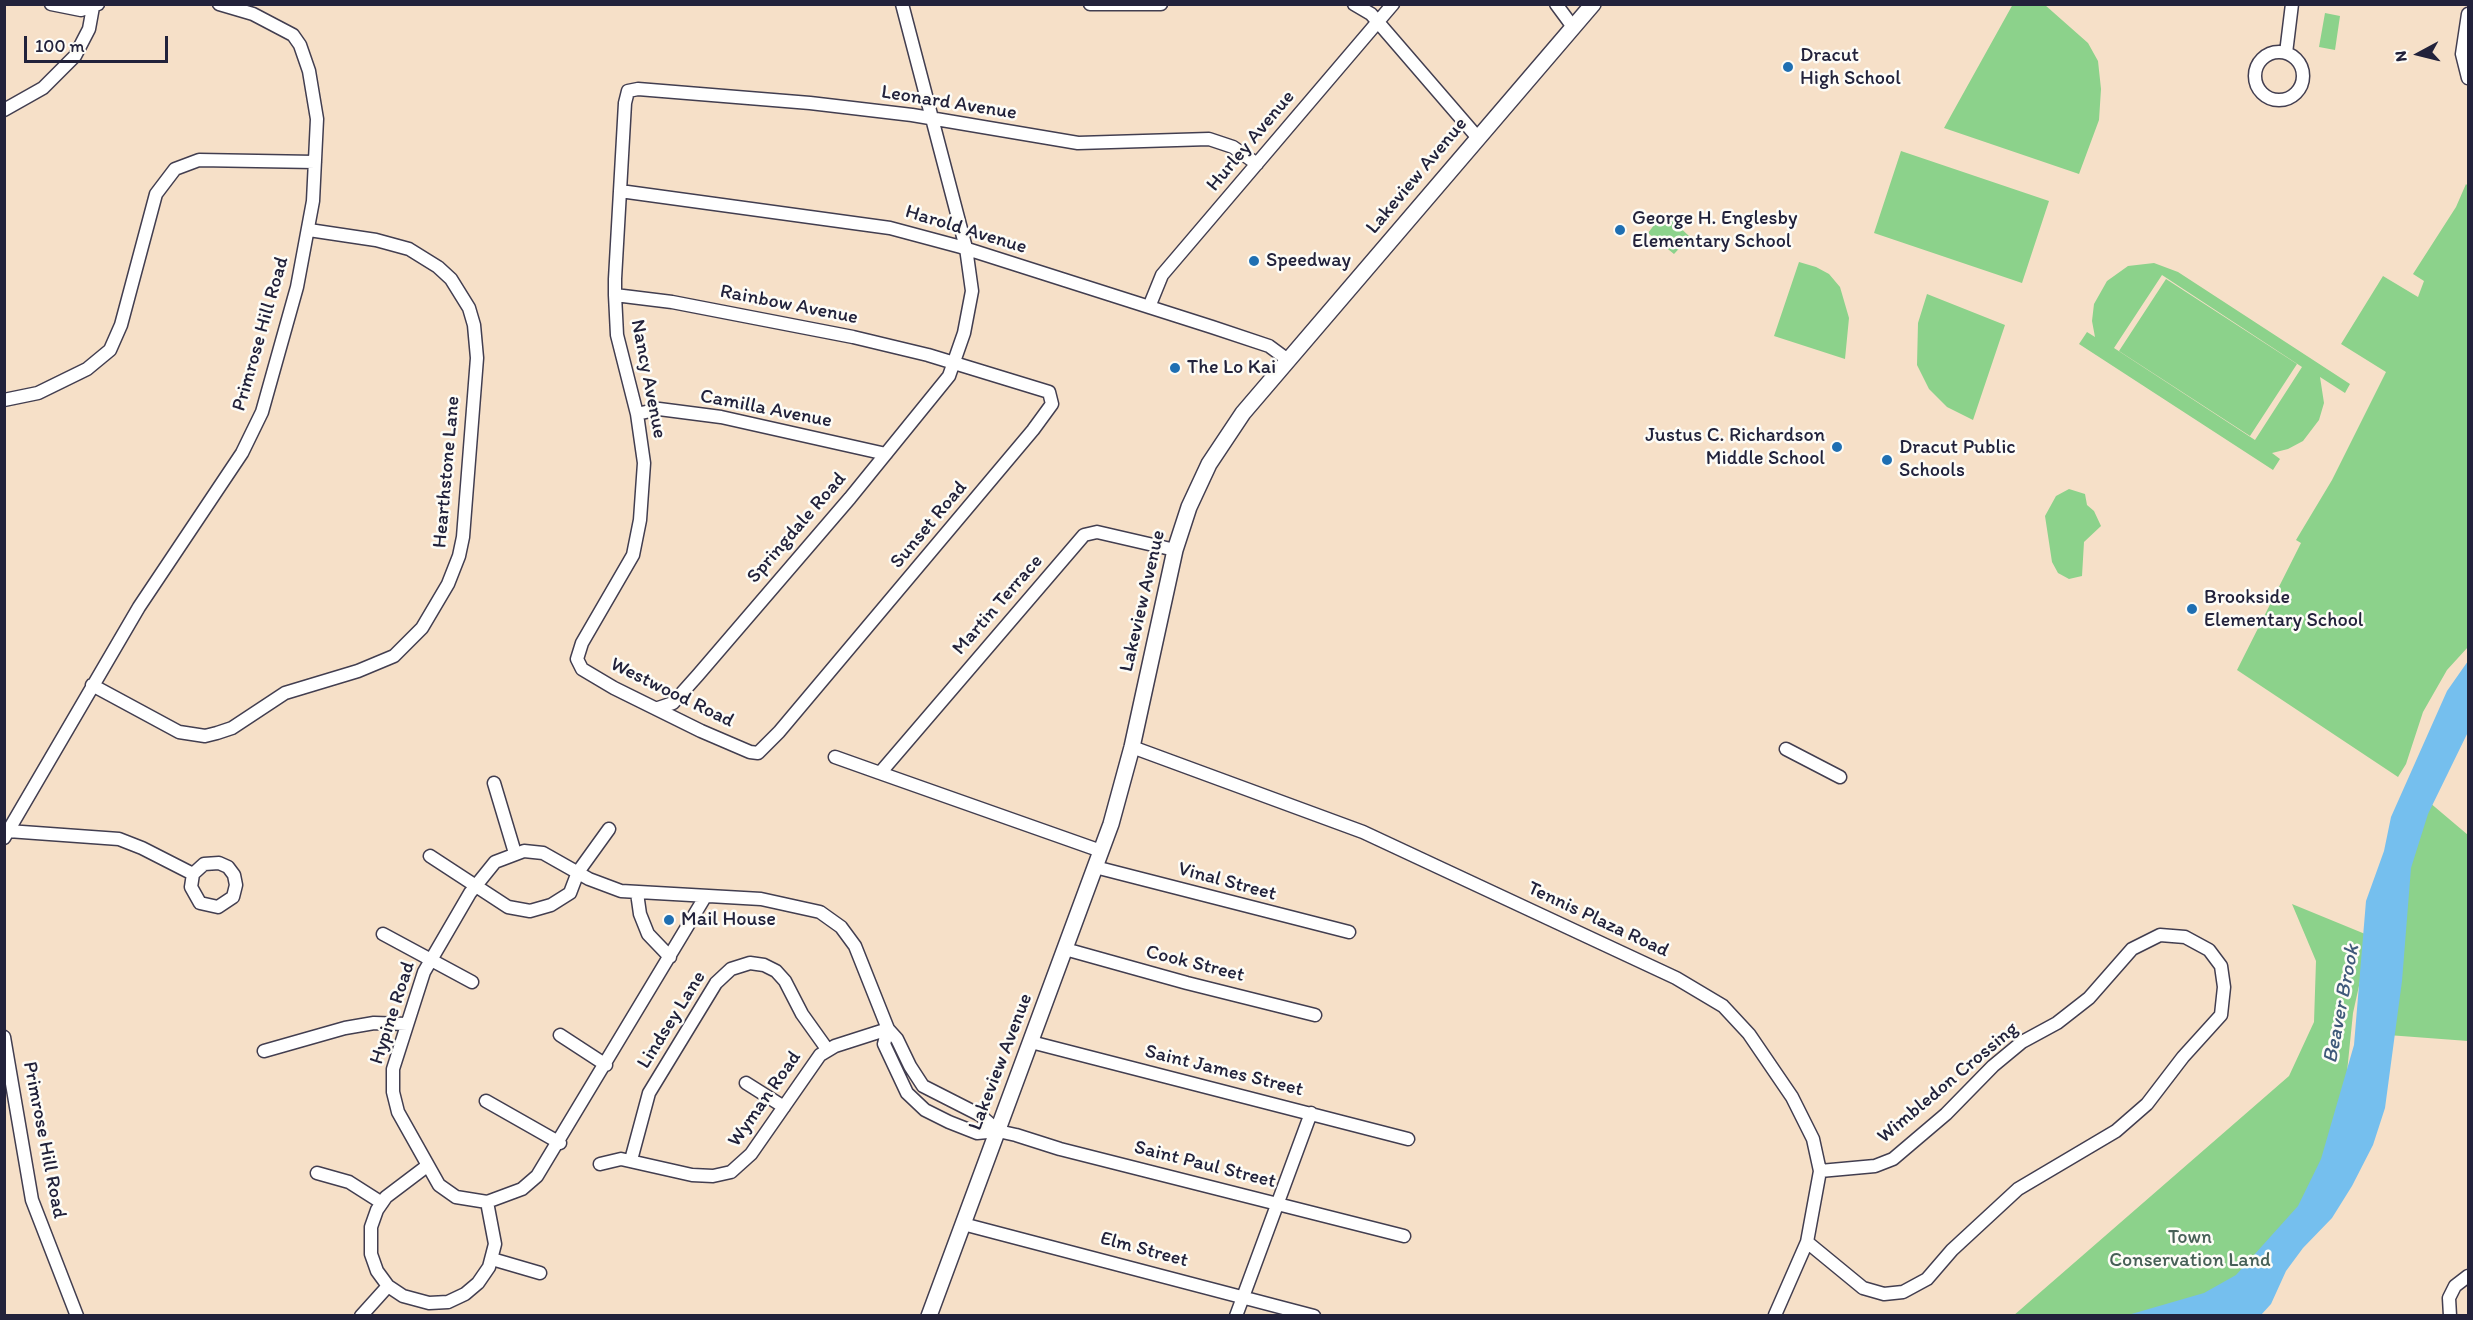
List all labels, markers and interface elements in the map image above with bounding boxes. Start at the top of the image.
scale bar [27,24,171,62]
north arrow [2389,24,2449,84]
text: 100 m [35,35,85,57]
place label: Dracut High School [1800,44,1901,91]
text: N [2391,50,2411,63]
marker: Dracut High School [1781,60,1795,74]
street label: Leonard Avenue [879,80,1019,126]
street label: Hurley Avenue [1202,86,1300,196]
street label: Lakeview Avenue [1361,113,1473,239]
street label: Harold Avenue [902,200,1030,260]
place label: George H. Englesby Elementary School [1632,207,1797,254]
marker: George H. Englesby Elementary School [1613,223,1627,237]
place label: Speedway [1266,249,1351,273]
street label: Primrose Hill Road [227,254,295,414]
marker: Speedway [1247,254,1261,268]
street label: Rainbow Avenue [718,280,860,330]
street label: Nancy Avenue [625,317,671,441]
place label: The Lo Kai [1187,356,1276,380]
marker: The Lo Kai [1168,361,1182,375]
street label: Camilla Avenue [698,384,834,434]
street label: Hearthstone Lane [428,395,466,549]
place label: Justus C. Richardson Middle School [1645,424,1825,471]
place label: Dracut Public Schools [1899,436,2016,483]
marker: Justus C. Richardson Middle School [1830,440,1844,454]
marker: Dracut Public Schools [1880,453,1894,467]
street label: Springdale Road [742,467,852,589]
street label: Sunset Road [885,476,973,574]
street label: Lakeview Avenue [1115,528,1171,674]
street label: Martin Terrace [948,550,1048,660]
place label: Brookside Elementary School [2204,586,2363,633]
marker: Brookside Elementary School [2185,602,2199,616]
street label: Westwood Road [606,653,738,733]
street label: Vinal Street [1175,857,1279,907]
street label: Tennis Plaza Road [1523,877,1673,963]
place label: Mail House [681,908,776,932]
marker: Mail House [662,913,676,927]
street label: Cook Street [1143,940,1247,988]
water label: Beaver Brook [2318,942,2366,1066]
street label: Hypine Road [365,959,421,1067]
street label: Lindsey Lane [632,967,712,1073]
street label: Lakeview Avenue [964,990,1038,1134]
street label: Wimbledon Crossing [1873,1017,2023,1149]
street label: Saint James Street [1142,1040,1306,1102]
street label: Wyman Road [723,1046,807,1152]
street label: Primrose Hill Road [17,1059,71,1221]
street label: Saint Paul Street [1132,1136,1278,1194]
park label: Town Conservation Land [2109,1226,2271,1273]
street label: Elm Street [1097,1227,1191,1273]

